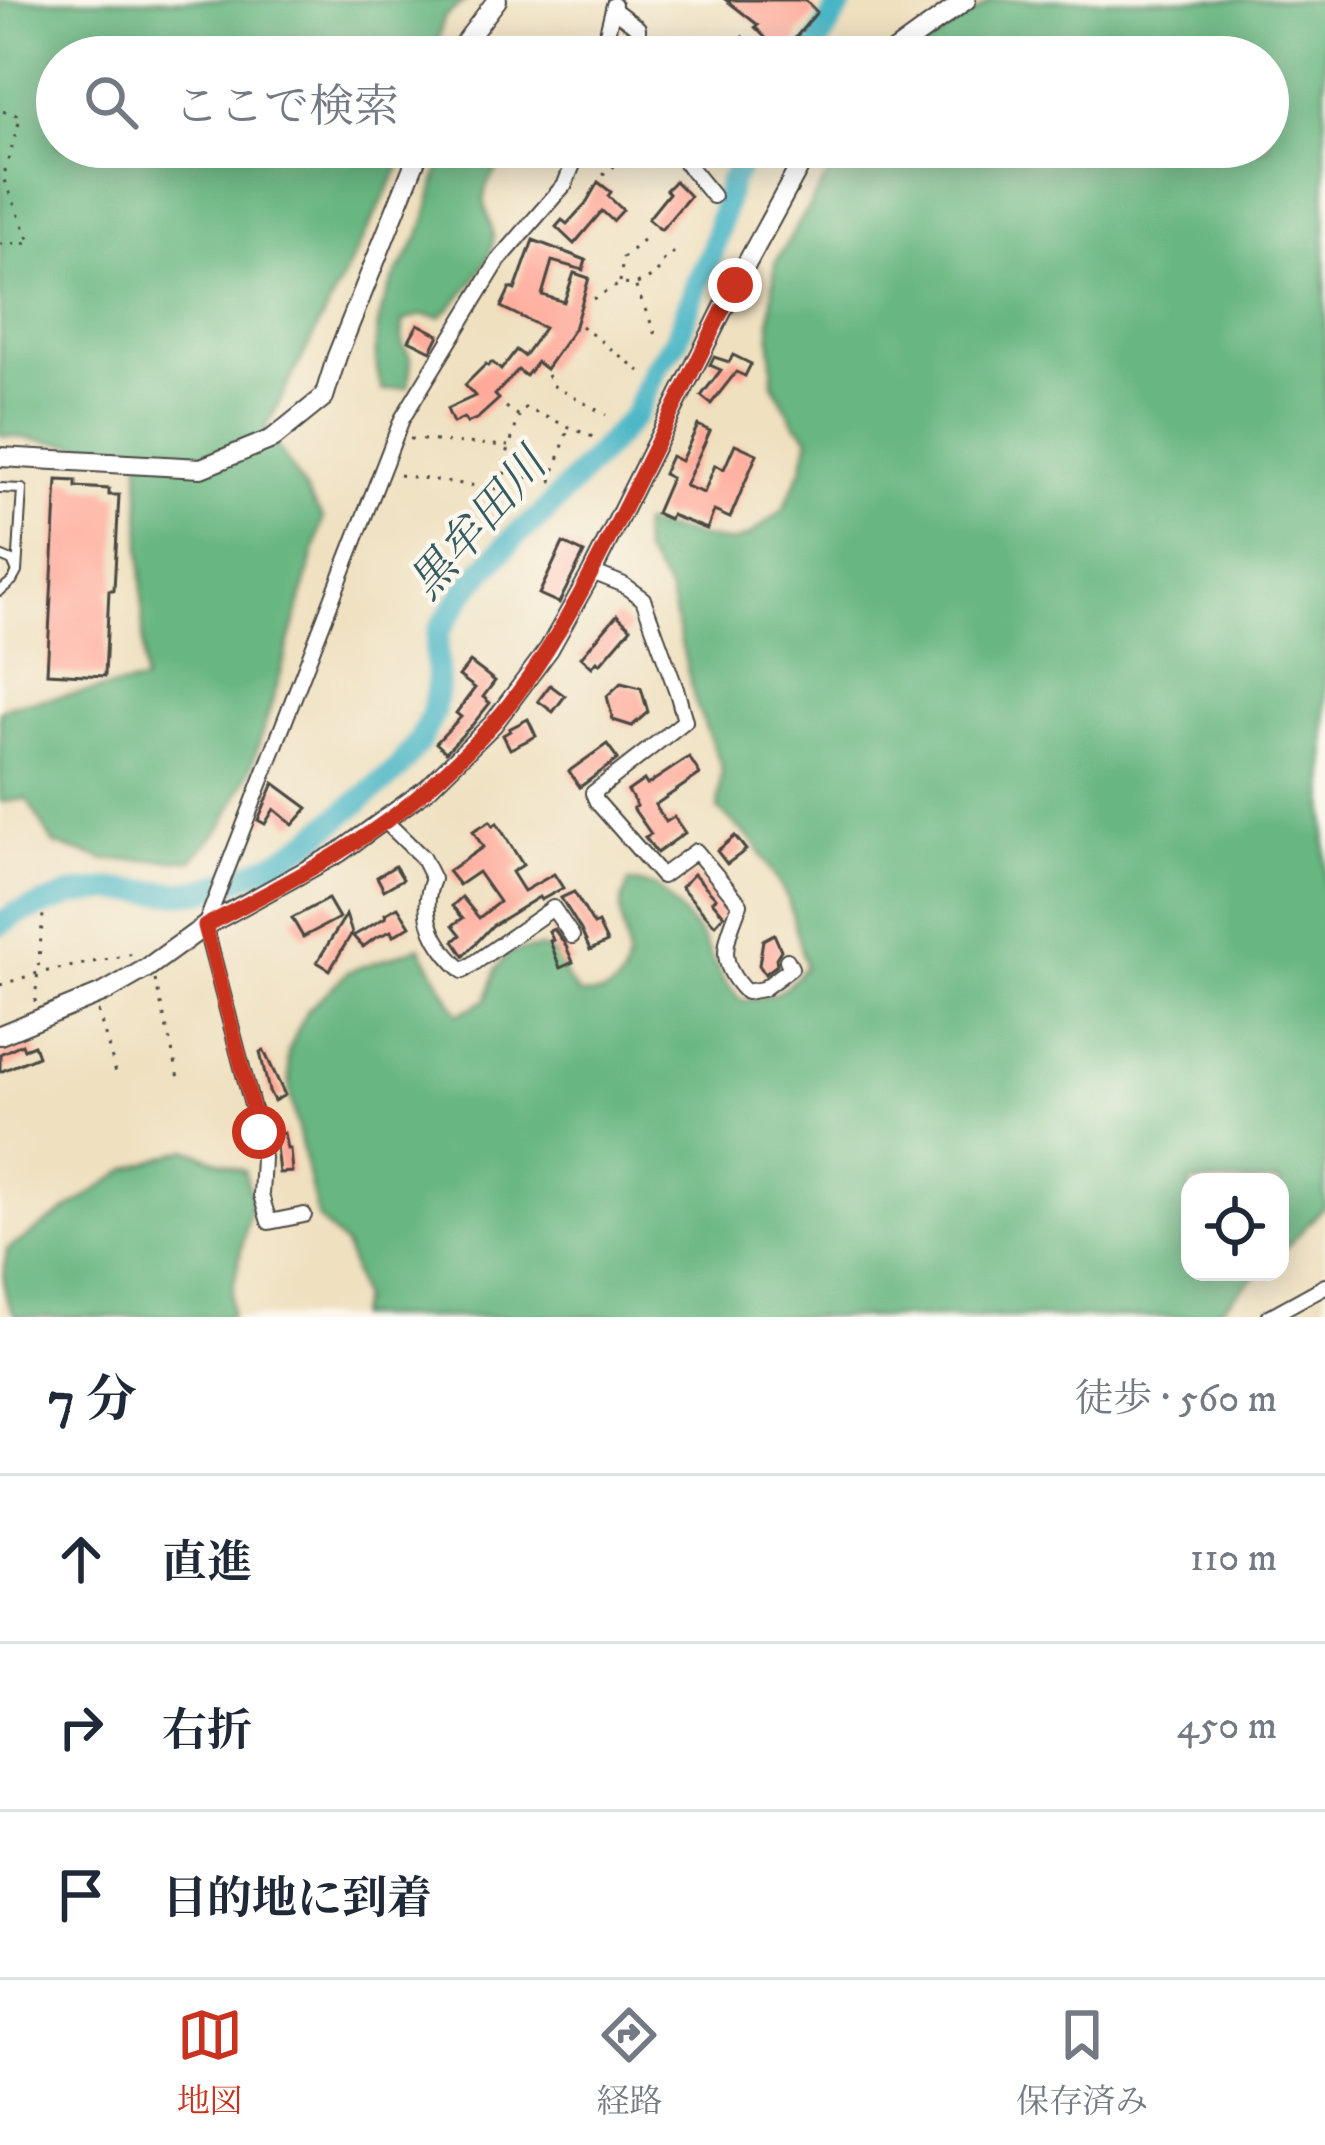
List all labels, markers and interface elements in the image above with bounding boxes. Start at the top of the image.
search box [36,36,1289,168]
icon: search [78,69,144,135]
text: ここで検索 [174,80,399,136]
route end [708,258,762,312]
water label: 黒牟田川 [399,435,562,611]
route start [232,1105,286,1159]
map controls [1181,1173,1289,1281]
button: locate [1181,1173,1289,1281]
text: 7 分 [48,1369,137,1433]
text: 徒歩 · 560 m [1075,1375,1277,1424]
icon: ahead [48,1526,114,1592]
text: 110 m [1190,1534,1277,1583]
text: 直進 [162,1536,252,1592]
icon: right [48,1694,114,1760]
text: 450 m [1177,1702,1277,1751]
text: 右折 [162,1704,252,1760]
icon: arrive [48,1862,114,1928]
text: 目的地に到着 [162,1872,432,1928]
tab: 地図 [177,2002,243,2123]
tab: 経路 [596,2002,662,2123]
tab: 保存済み [1016,2002,1148,2123]

